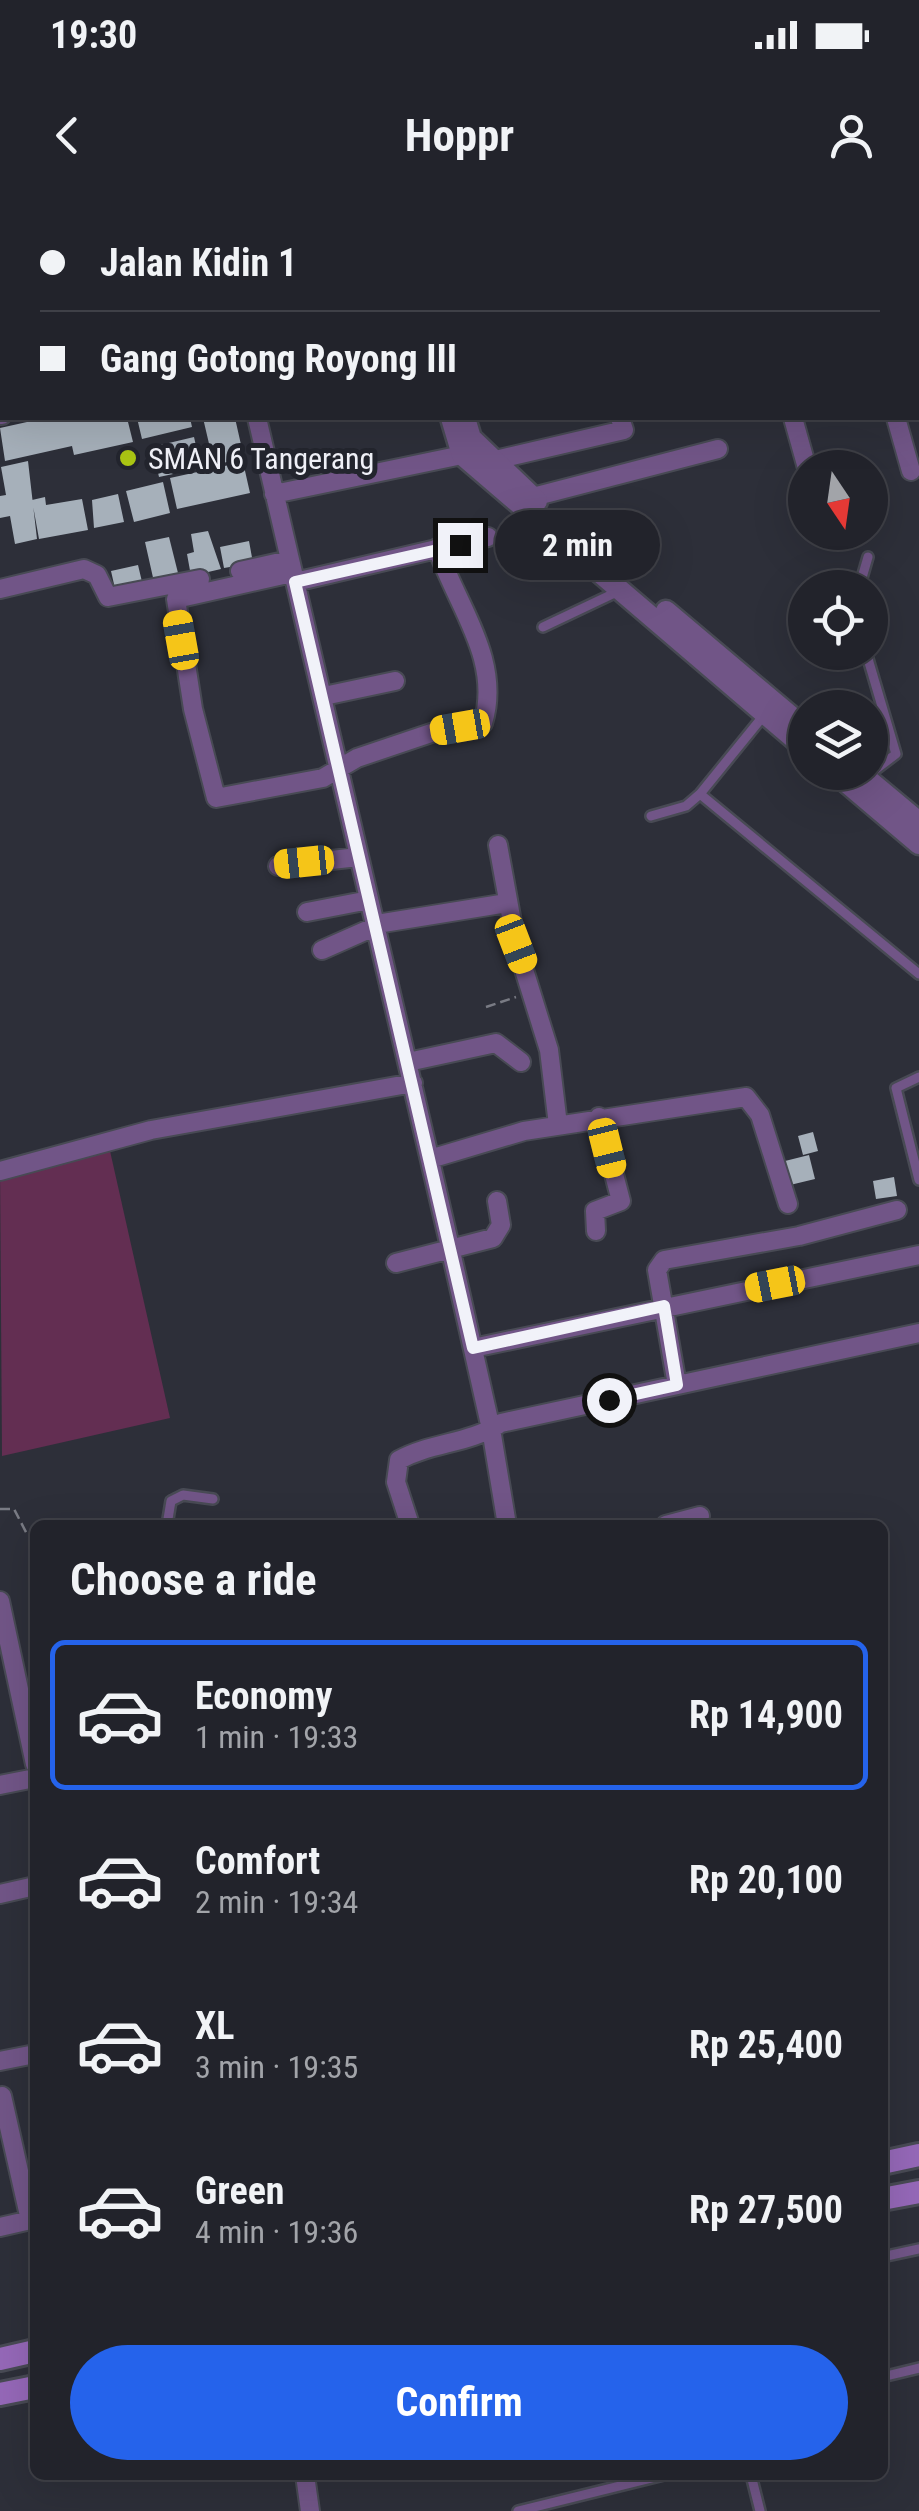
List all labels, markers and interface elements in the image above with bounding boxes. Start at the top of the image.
text: 19:30 [50,13,137,57]
icon: back [40,108,95,163]
icon: person [824,108,879,163]
text: Hoppr [405,109,514,162]
text: Jalan Kidin 1 [100,241,297,285]
text: Gang Gotong Royong III [100,337,457,381]
place label: SMAN 6 Tangerang [148,441,374,476]
marker: SMAN 6 Tangerang [117,447,139,469]
north arrow [788,450,888,550]
map controls [788,450,888,790]
callout: 2 min [495,510,660,580]
route end [438,523,483,568]
text: 2 min [542,526,613,564]
button: locate [788,570,888,670]
car [161,608,201,672]
button: layers [788,690,888,790]
car [428,707,492,747]
car [273,844,335,880]
car [491,911,541,977]
car [585,1115,629,1181]
car [743,1264,807,1304]
route start [587,1378,632,1423]
text: Choose a ride [70,1553,317,1606]
icon: car [75,1670,165,1760]
text: Economy [195,1674,332,1718]
text: Rp 14,900 [689,1693,843,1737]
text: 1 min · 19:33 [195,1718,358,1756]
icon: car [75,1835,165,1925]
text: Comfort [195,1839,320,1883]
text: Rp 20,100 [689,1858,843,1902]
text: 2 min · 19:34 [195,1883,358,1921]
icon: car [75,2000,165,2090]
text: XL [195,2004,234,2048]
text: Rp 25,400 [689,2023,843,2067]
text: 3 min · 19:35 [195,2048,358,2086]
icon: car [75,2165,165,2255]
text: Green [195,2169,285,2213]
text: Rp 27,500 [689,2188,843,2232]
text: 4 min · 19:36 [195,2213,358,2251]
button: Confirm [70,2345,848,2460]

